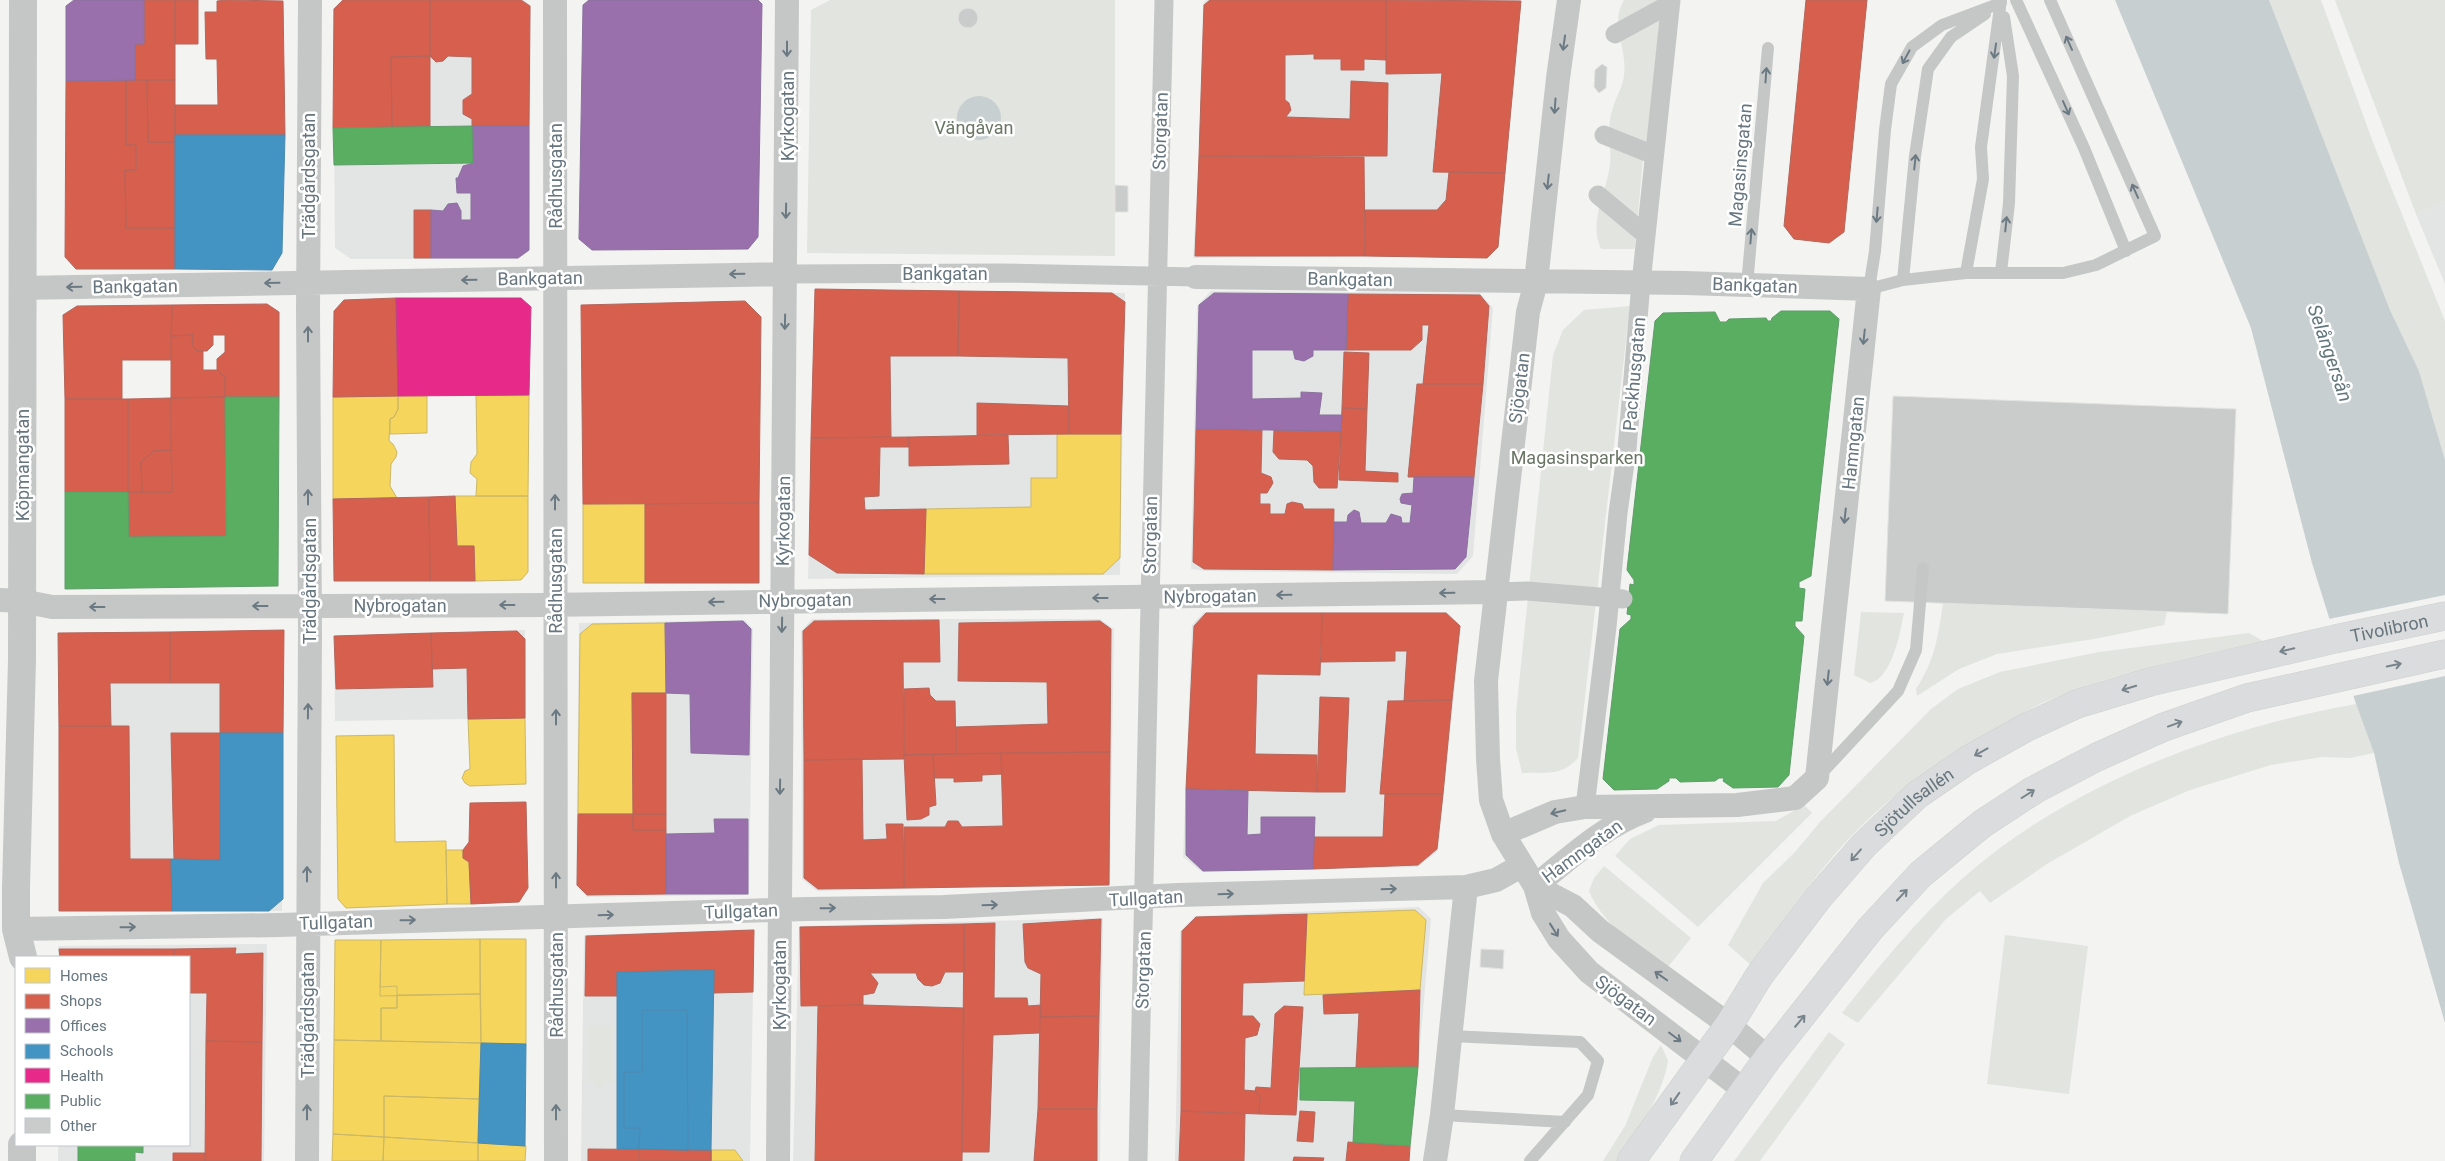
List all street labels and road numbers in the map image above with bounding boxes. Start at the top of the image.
street label: Kyrkogatan [777,71,798,161]
street label: Storgatan [1148,92,1172,170]
street label: Magasinsgatan [1724,102,1756,228]
street label: Trädgårdsgatan [298,113,319,239]
street label: Rådhusgatan [545,123,566,229]
street label: Bankgatan [902,263,988,284]
street label: Bankgatan [497,267,583,289]
street label: Bankgatan [1307,268,1393,290]
street label: Bankgatan [1712,273,1798,297]
street label: Bankgatan [92,275,178,297]
street label: Packhusgatan [1619,316,1649,432]
street label: Sjögatan [1504,352,1534,424]
street label: Hamngatan [1838,395,1868,491]
street label: Köpmangatan [12,409,33,521]
street label: Kyrkogatan [772,476,794,566]
street label: Storgatan [1139,496,1161,574]
street label: Trädgårdsgatan [299,518,320,644]
street label: Rådhusgatan [545,528,566,634]
street label: Nybrogatan [1163,585,1257,607]
street label: Nybrogatan [758,589,852,611]
street label: Nybrogatan [353,595,447,616]
street label: Tivolibron [2348,609,2430,646]
street label: Sjötullsallén [1869,763,1957,841]
street label: Hamngatan [1538,815,1626,887]
street label: Tullgatan [1108,886,1184,910]
street label: Tullgatan [704,899,778,923]
street label: Tullgatan [299,910,373,934]
street label: Storgatan [1131,931,1155,1009]
street label: Rådhusgatan [546,932,567,1038]
street label: Kyrkogatan [769,940,790,1030]
street label: Trädgårdsgatan [297,952,318,1078]
street label: Sjögatan [1591,970,1661,1030]

